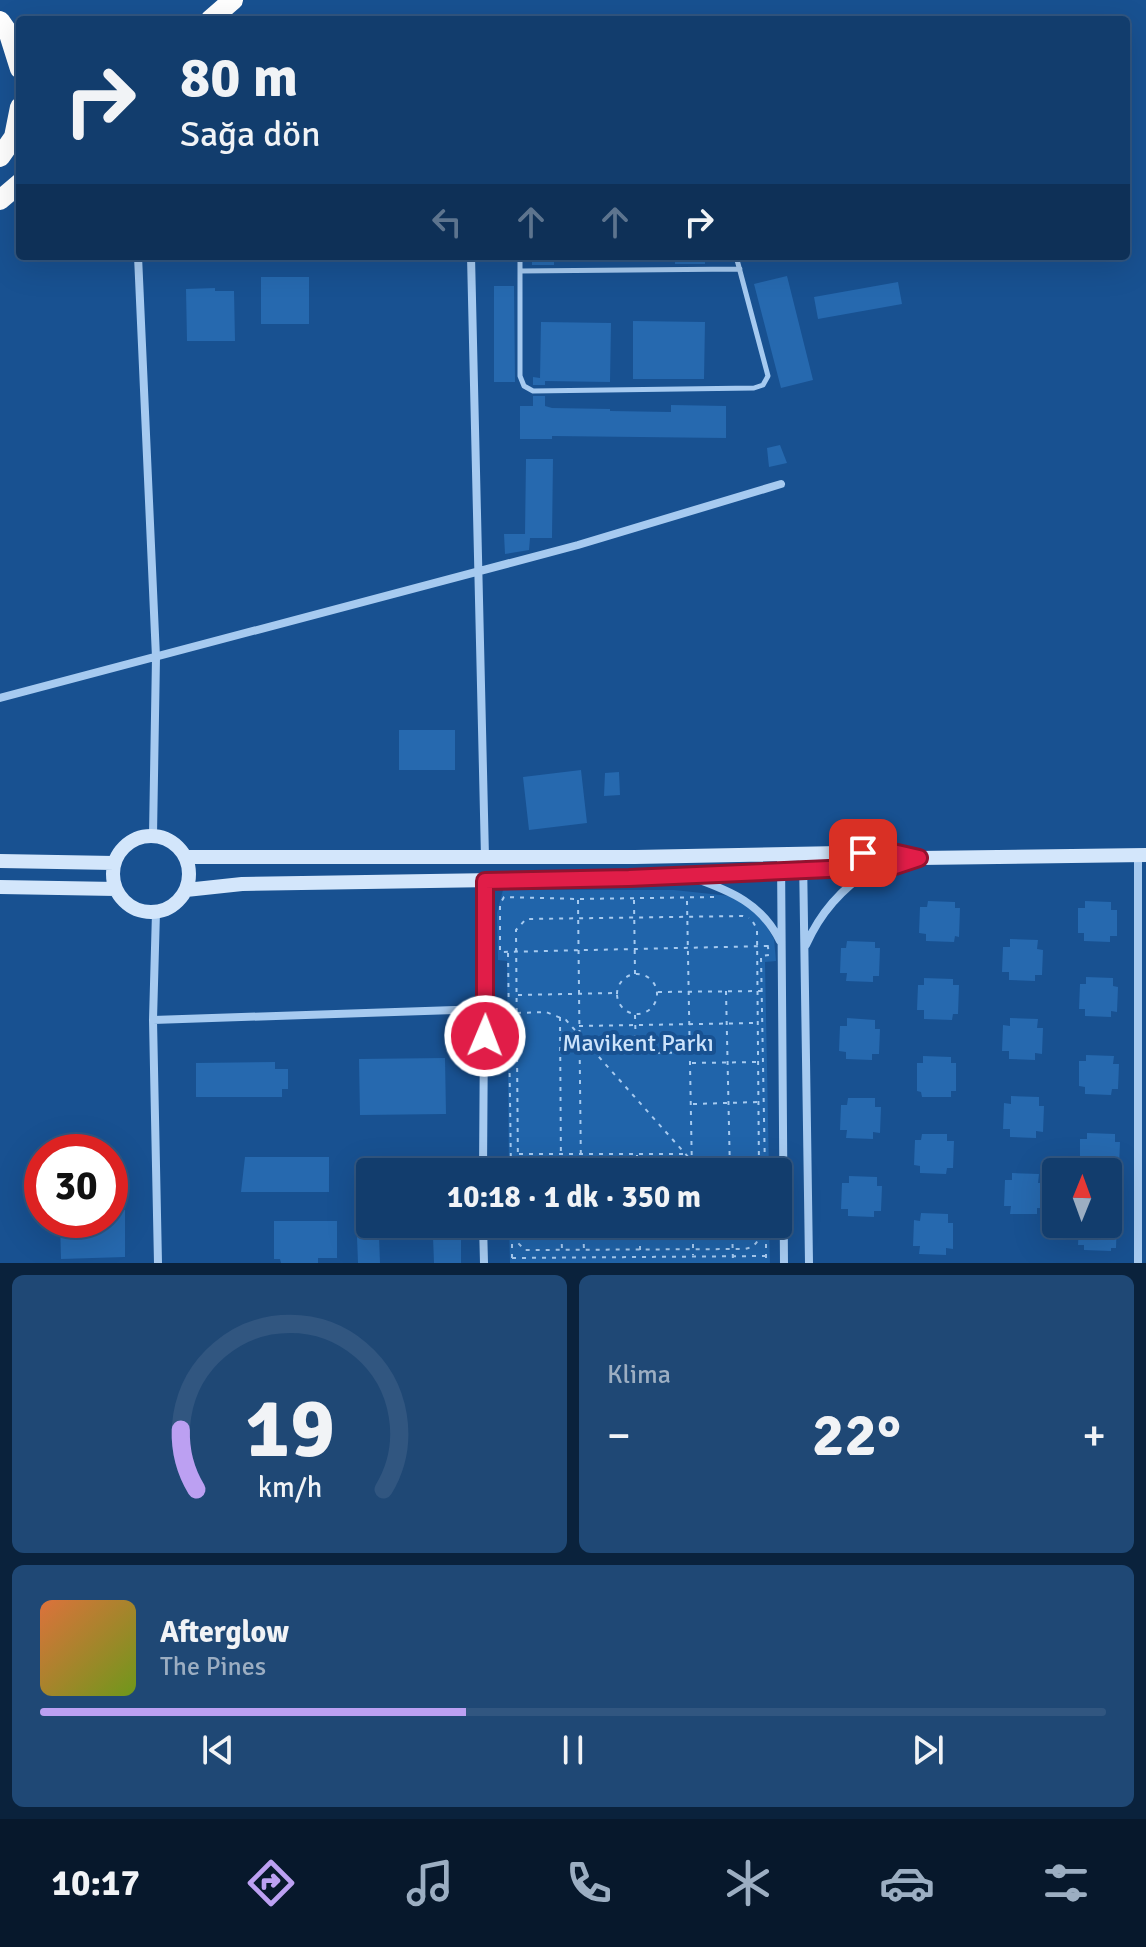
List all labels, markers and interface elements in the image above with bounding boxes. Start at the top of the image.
text: 80 m [180,43,298,112]
icon: right [48,48,152,152]
text: Sağa dön [180,112,321,157]
icon: left [425,200,469,244]
icon: ahead [509,200,553,244]
icon: ahead [593,200,637,244]
icon: right [677,200,721,244]
pin [829,819,897,887]
icon: arrive [841,831,885,875]
position arrow [443,994,527,1078]
park label: Mavikent Parkı [562,1028,714,1058]
speed limit sign: 30 [24,1134,128,1238]
north arrow [1042,1158,1122,1238]
map controls [1042,1158,1122,1238]
text: 10:18 · 1 dk · 350 m [447,1179,701,1216]
text: Klima [607,1359,671,1391]
text: 19 [245,1378,334,1480]
text: 22° [812,1399,901,1473]
text: − [607,1409,631,1463]
text: + [1082,1409,1106,1463]
text: km/h [257,1470,322,1505]
text: Afterglow [160,1614,289,1651]
text: The Pines [160,1651,266,1683]
icon: previous [196,1728,240,1772]
icon: pause [551,1728,595,1772]
icon: next [906,1728,950,1772]
icon: directions [243,1855,299,1911]
icon: music [402,1855,458,1911]
icon: phone [561,1855,617,1911]
icon: climate [720,1855,776,1911]
icon: car [879,1855,935,1911]
icon: filters [1038,1855,1094,1911]
text: 10:17 [52,1861,140,1906]

